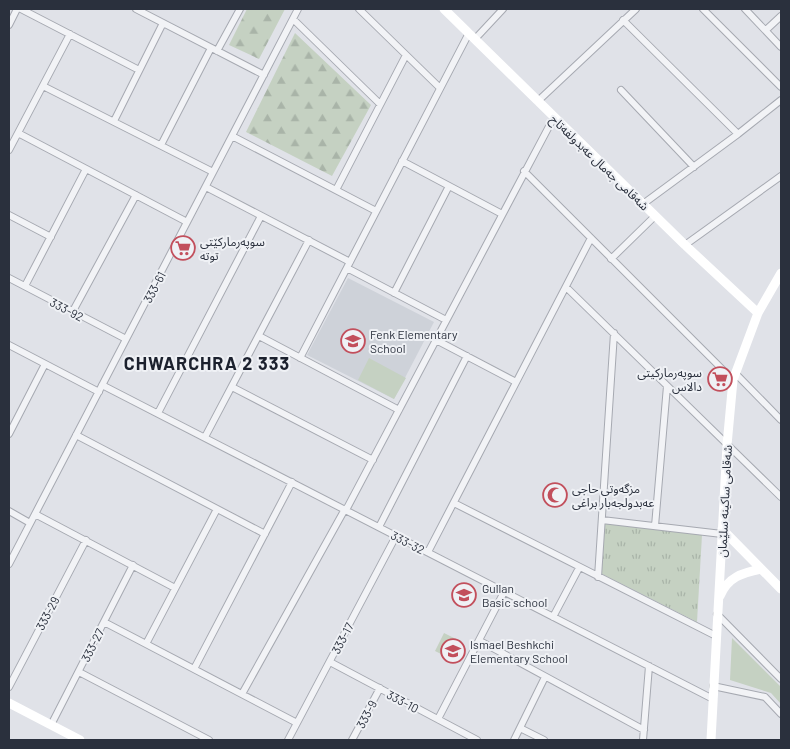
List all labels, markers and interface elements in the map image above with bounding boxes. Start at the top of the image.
street label: شەقامی جەمال عەبدولفەتاح [546,111,652,215]
place label: سوپەرمارکێتی توتە [200,234,265,263]
supermarket icon: سوپەرمارکێتی توتە [170,235,196,261]
street label: 333-61 [140,269,168,305]
street label: 333-92 [48,294,86,324]
place label: Fenk Elementary School [370,327,458,355]
school or university icon: Fenk Elementary School [340,328,366,354]
district label: CHWARCHRA 2 333 [124,352,290,374]
place label: سوپەرمارکیتی دالاس [637,365,702,394]
supermarket icon: سوپەرمارکیتی دالاس [707,366,733,392]
street label: شەقامی ساکینە سلێمان [714,444,735,558]
place label: مزگەوتی حاجی عەبدولجەبار براغی [572,481,654,510]
mosque icon: مزگەوتی حاجی عەبدولجەبار براغی [542,482,568,508]
street label: 333-32 [389,528,427,556]
place label: Gullan Basic school [482,581,547,609]
school or university icon: Gullan Basic school [451,582,477,608]
street label: 333-29 [32,594,62,632]
street label: 333-17 [328,620,356,656]
street label: 333-27 [78,626,106,664]
place label: Ismael Beshkchi Elementary School [470,637,568,665]
school or university icon: Ismael Beshkchi Elementary School [440,638,466,664]
street label: 333-10 [385,687,421,715]
street label: 333-9 [353,698,379,730]

